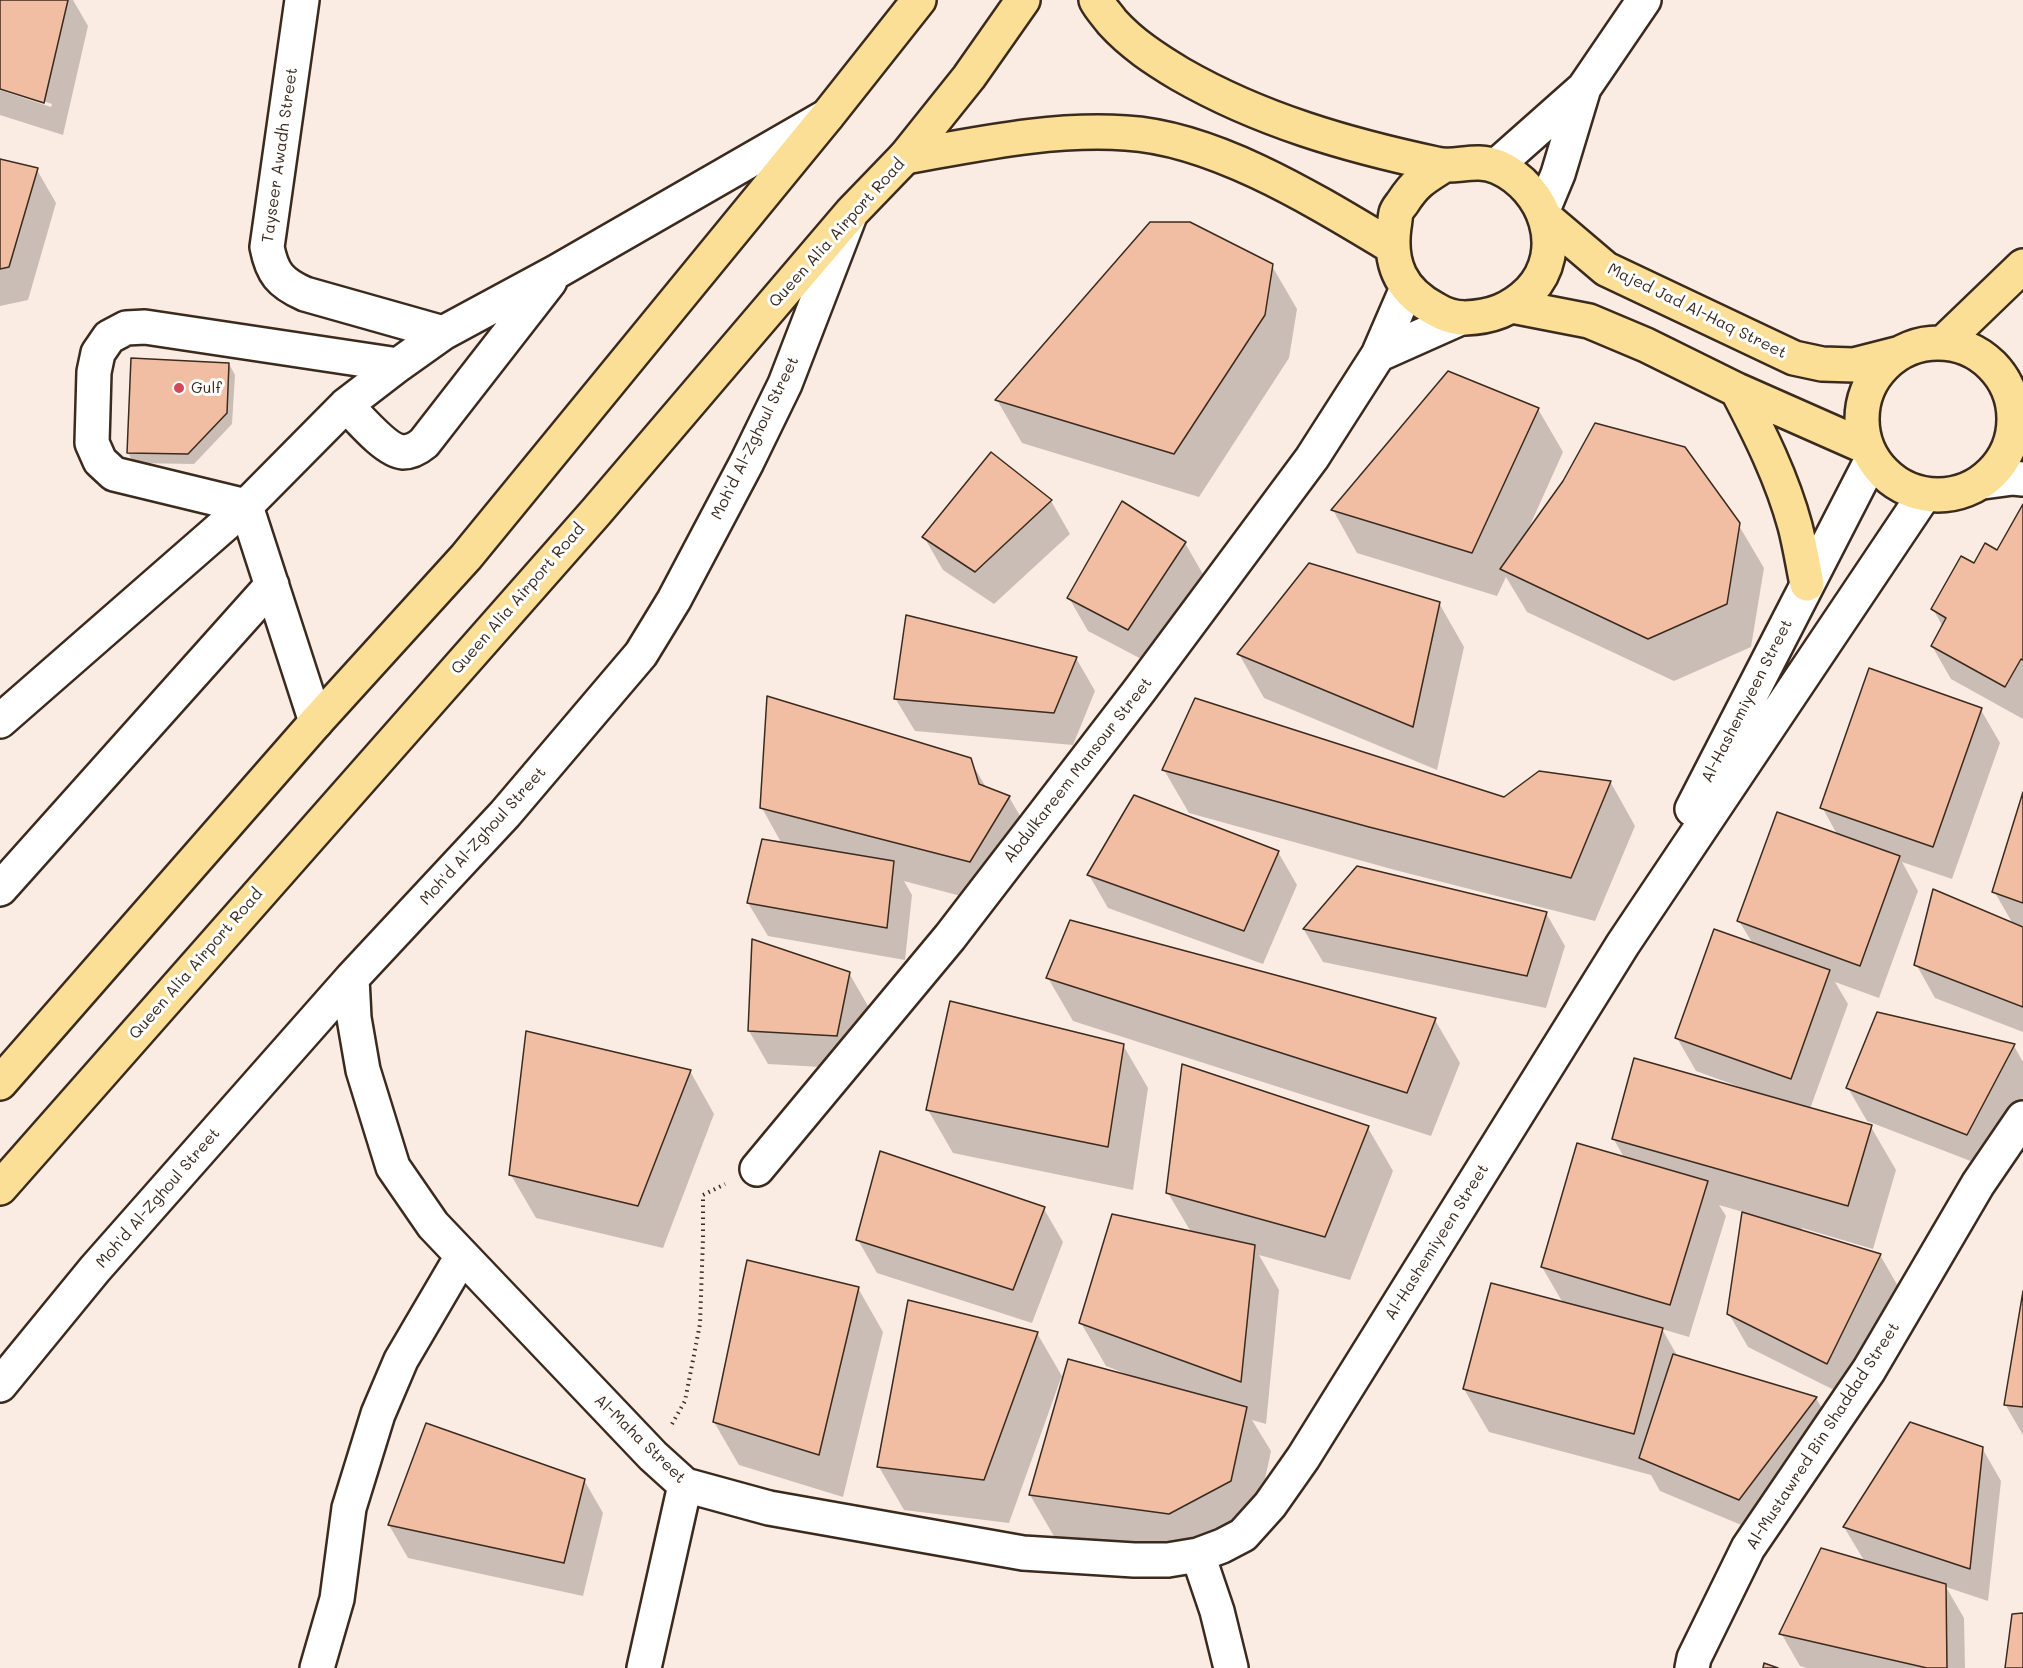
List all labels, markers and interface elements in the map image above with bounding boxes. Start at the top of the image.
street label: Tayseer Awadh Street [258,66,302,244]
street label: Queen Alia Airport Road [765,155,909,311]
street label: Majed Jad Al-Haq Street [1604,259,1790,363]
street label: Moh'd Al-Zghoul Street [707,353,803,523]
place label: Gulf [191,378,222,398]
marker: Gulf [172,381,186,395]
street label: Queen Alia Airport Road [447,520,589,678]
street label: Al-Hashemiyeen Street [1697,616,1797,786]
street label: Abdulkareem Mansour Street [1000,673,1156,867]
street label: Moh'd Al-Zghoul Street [416,763,550,909]
street label: Queen Alia Airport Road [125,885,267,1043]
street label: Moh'd Al-Zghoul Street [92,1124,224,1272]
street label: Al-Hashemiyeen Street [1381,1160,1493,1324]
street label: Al-Mustawred Bin Shaddad Street [1742,1319,1904,1553]
street label: Al-Maha Street [590,1391,690,1487]

